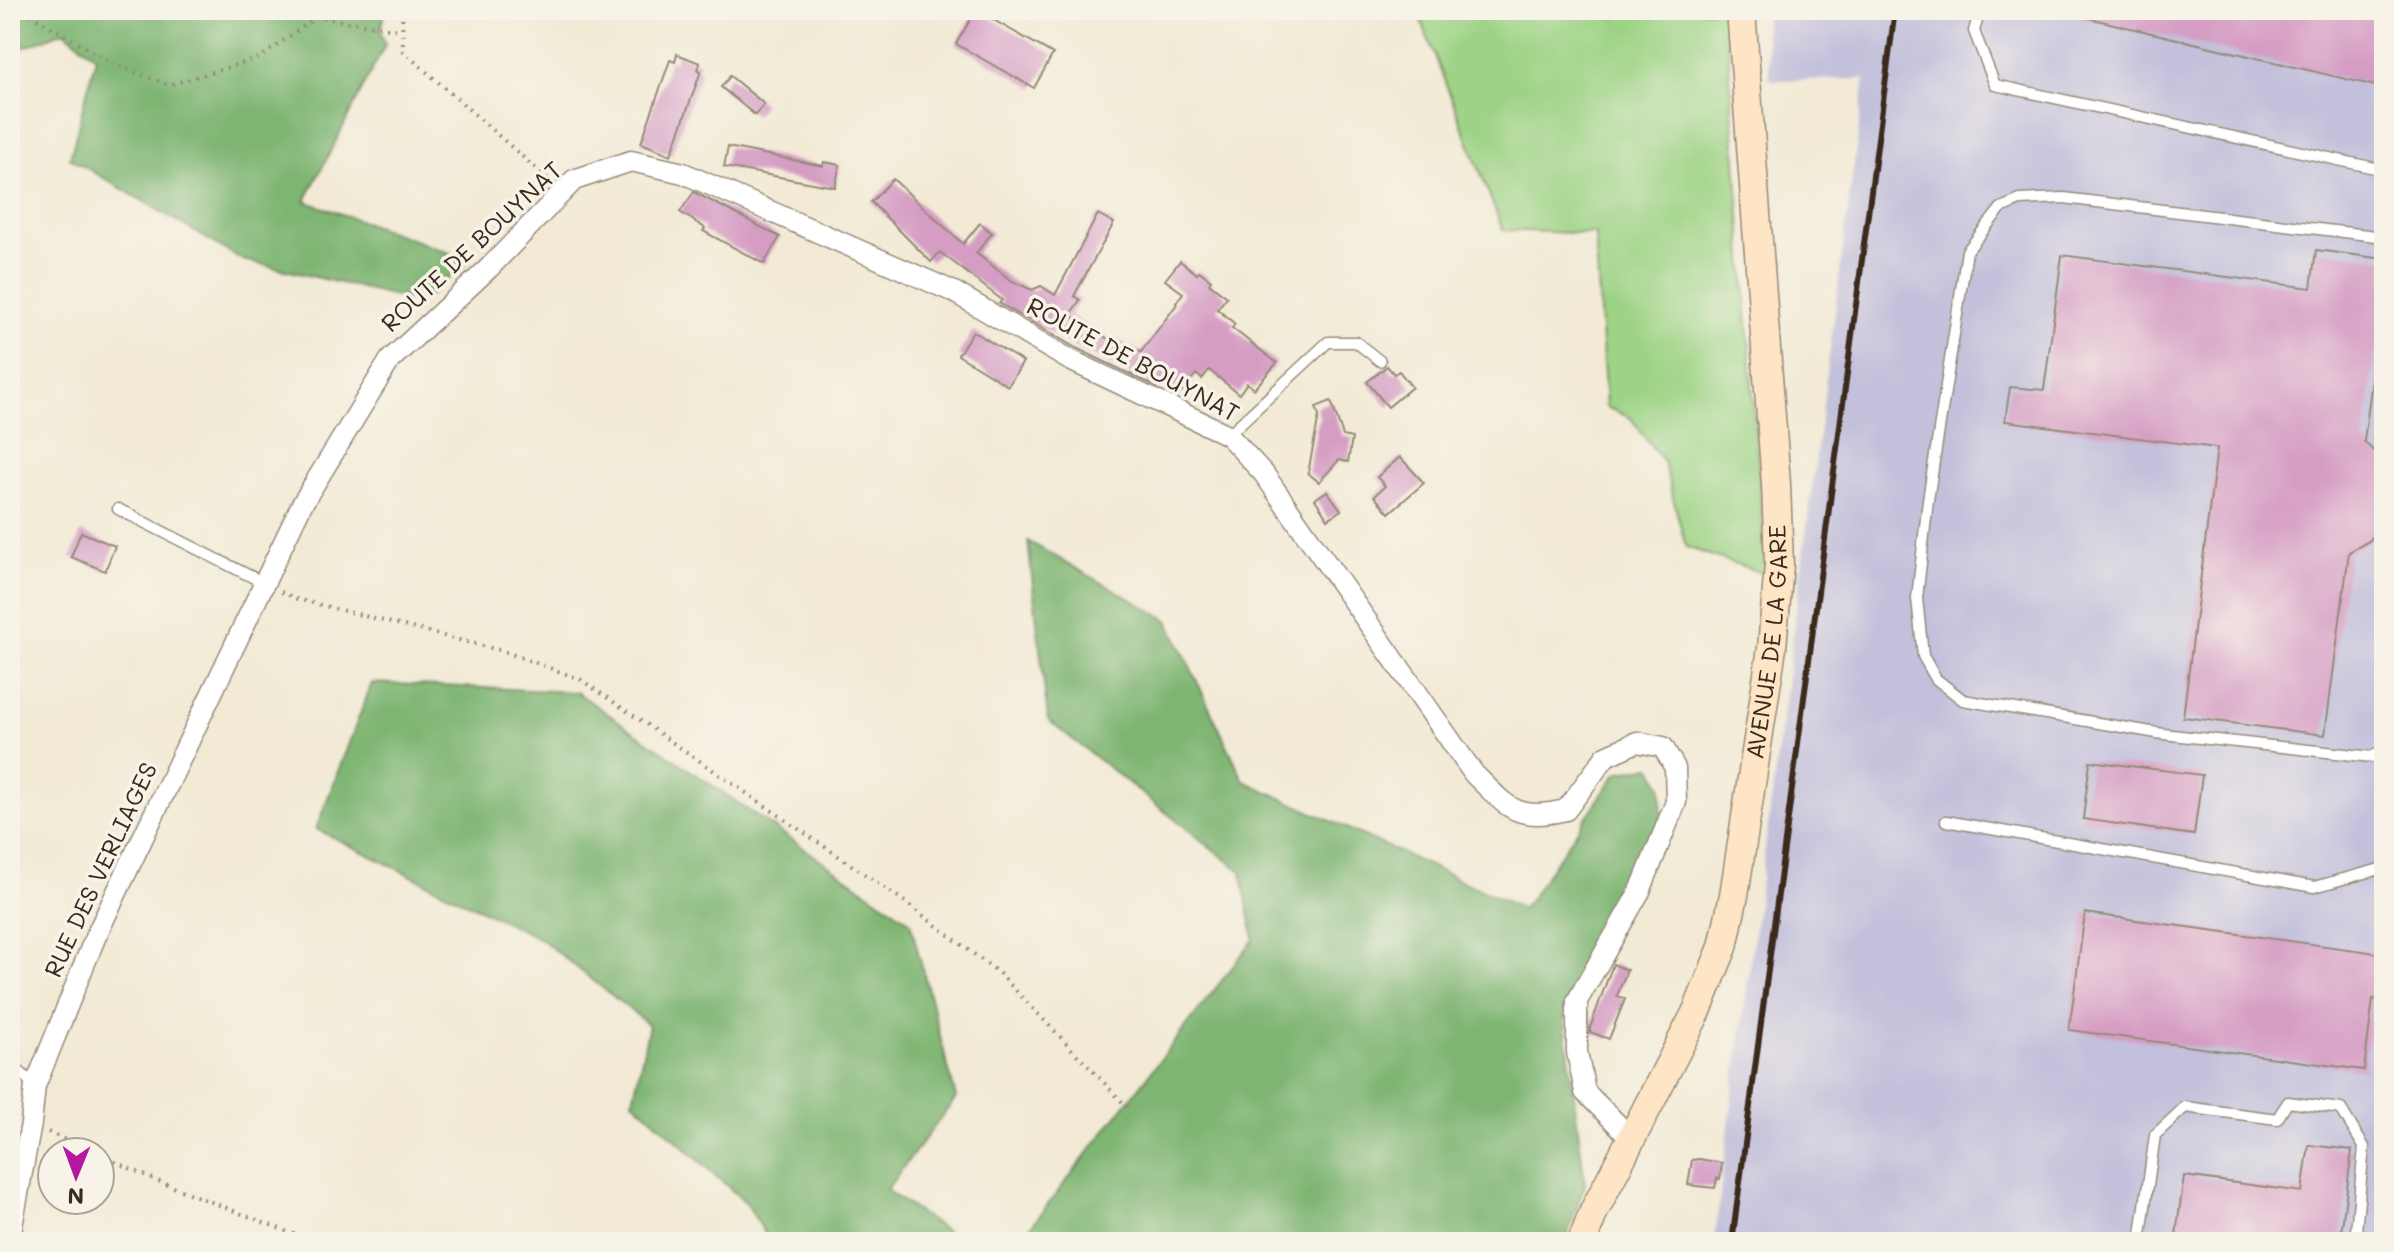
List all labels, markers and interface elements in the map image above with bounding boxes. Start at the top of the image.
street label: ROUTE DE BOUYNAT [374,154,568,338]
street label: ROUTE DE BOUYNAT [1022,289,1245,428]
street label: AVENUE DE LA GARE [1738,524,1793,761]
street label: RUE DES VERLIAGES [36,757,163,982]
north arrow [36,1136,116,1216]
text: N [67,1182,84,1211]

